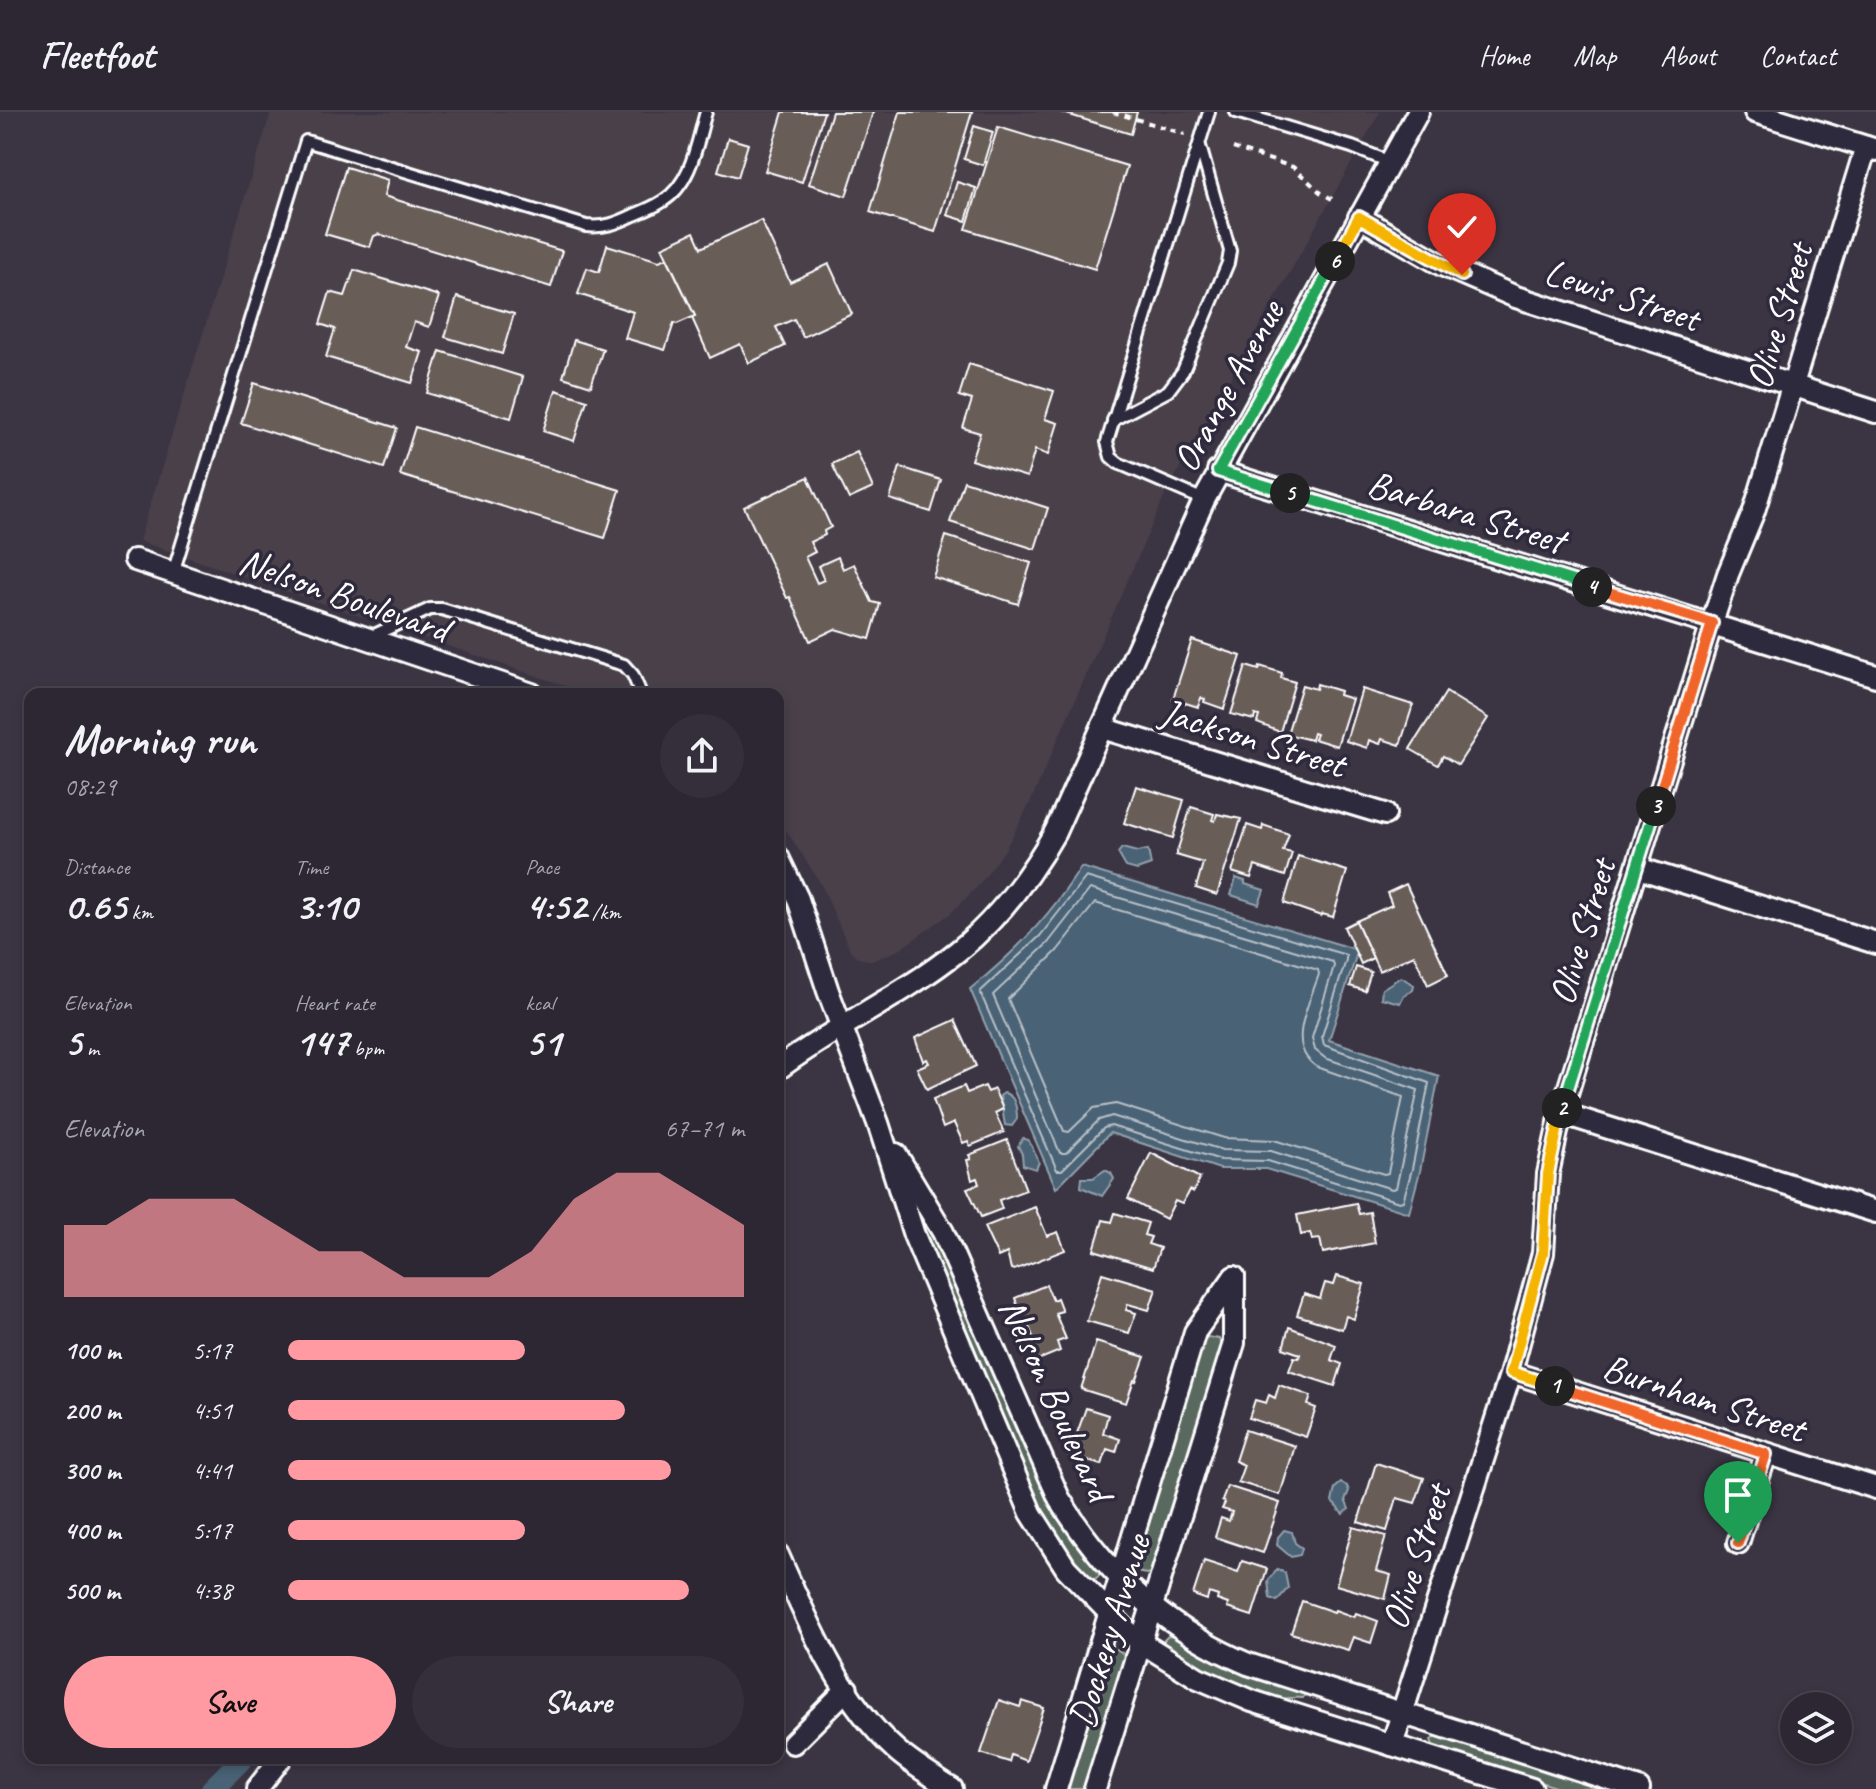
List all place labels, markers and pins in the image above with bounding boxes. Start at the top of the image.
pin [1428,193,1496,275]
pin: 6 [1315,241,1355,281]
pin: 5 [1270,473,1310,513]
pin: 4 [1572,567,1612,607]
pin: 3 [1636,786,1676,826]
pin: 2 [1542,1088,1582,1128]
pin: 1 [1535,1366,1575,1406]
pin [1704,1461,1772,1543]

